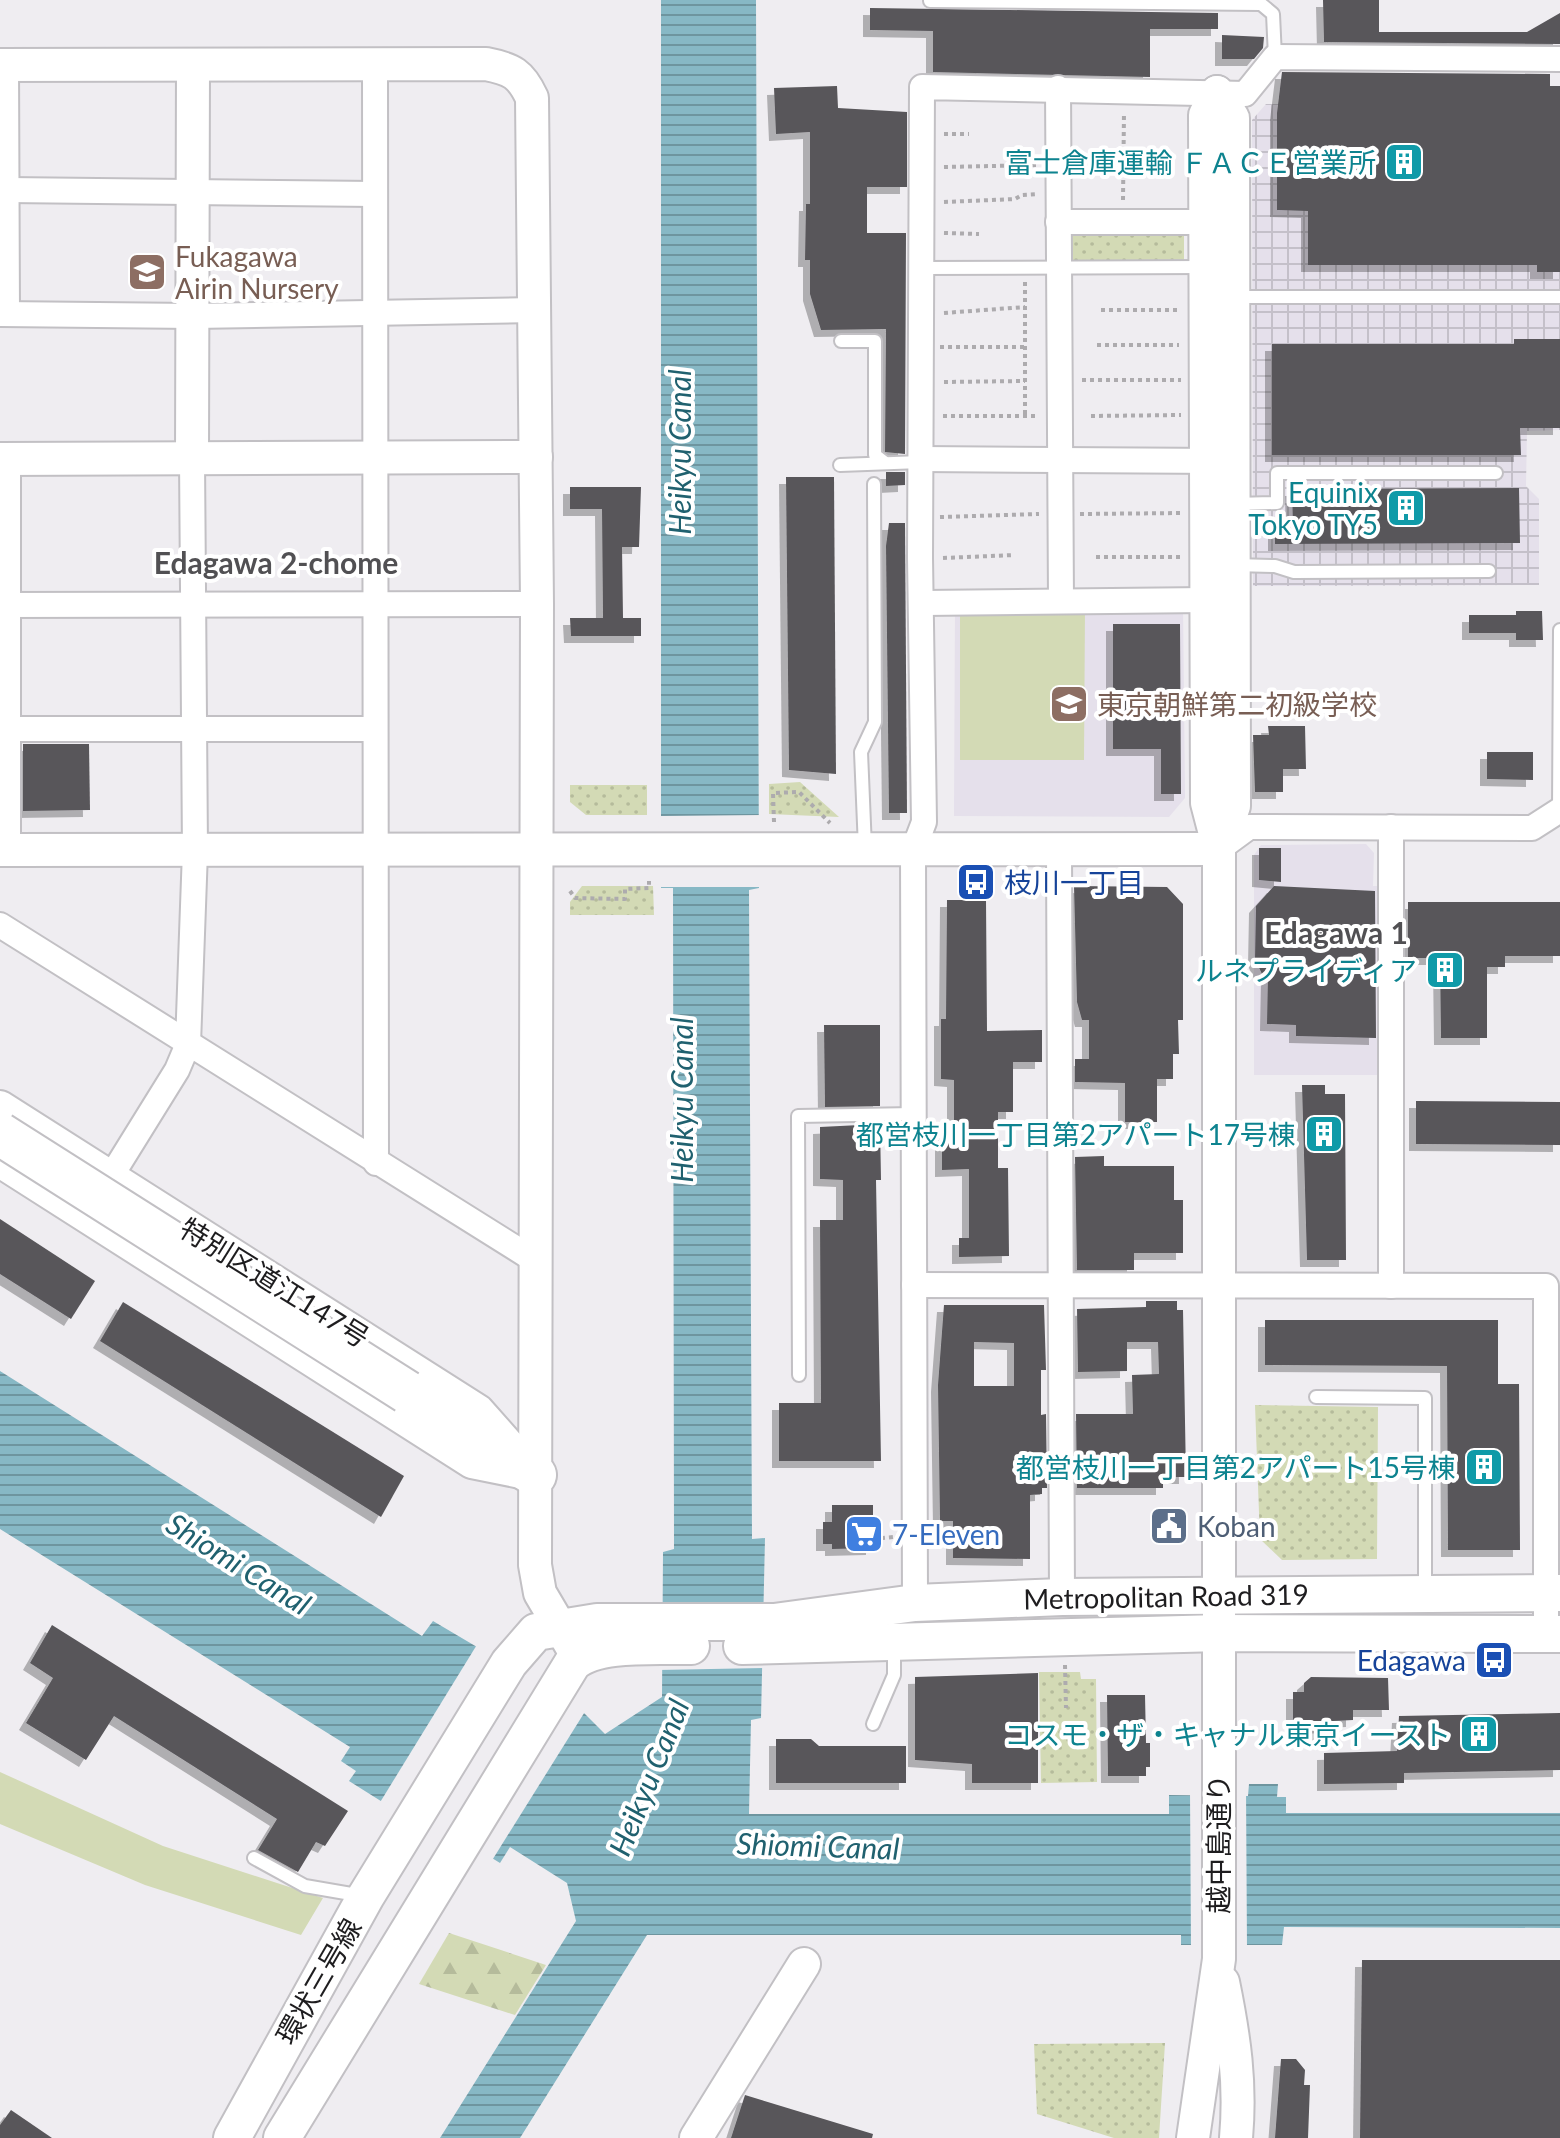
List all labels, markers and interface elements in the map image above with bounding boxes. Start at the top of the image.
building icon: 富士倉庫運輸 ＦＡＣＥ営業所 [1383,141,1425,183]
place label: 富士倉庫運輸 ＦＡＣＥ営業所 [1005,145,1376,179]
place label: Fukagawa Airin Nursery [175,239,339,305]
school or university icon: Fukagawa Airin Nursery [126,251,168,293]
water label: Heikyu Canal [661,369,697,535]
place label: Equinix Tokyo TY5 [1248,475,1378,541]
building icon: Equinix Tokyo TY5 [1385,487,1427,529]
district label: Edagawa 2-chome [154,544,398,580]
school or university icon: 東京朝鮮第二初級学校 [1048,683,1090,725]
place label: 東京朝鮮第二初級学校 [1097,687,1377,721]
bus stop icon: 枝川一丁目 [955,861,997,903]
place label: 枝川一丁目 [1004,865,1144,899]
district label: Edagawa 1 [1264,914,1408,950]
building icon: ルネプライディア [1424,949,1466,991]
place label: ルネプライディア [1195,953,1417,987]
water label: Heikyu Canal [663,1017,699,1183]
building icon: 都営枝川一丁目第2アパート17号棟 [1303,1113,1345,1155]
place label: 都営枝川一丁目第2アパート17号棟 [856,1117,1296,1151]
street label: 特別区道江147号 [174,1210,376,1354]
building icon: 都営枝川一丁目第2アパート15号棟 [1463,1446,1505,1488]
place label: 都営枝川一丁目第2アパート15号棟 [1016,1450,1456,1484]
water label: Shiomi Canal [160,1505,318,1622]
public building icon: Koban [1148,1505,1190,1547]
place label: Koban [1197,1509,1276,1543]
supermarket icon: 7-Eleven [843,1513,885,1555]
place label: 7-Eleven [892,1517,1000,1551]
street label: Metropolitan Road 319 [1023,1577,1309,1615]
bus stop icon: Edagawa [1473,1639,1515,1681]
place label: Edagawa [1357,1643,1466,1677]
water label: Heikyu Canal [600,1693,696,1860]
building icon: コスモ・ザ・キャナル東京イースト [1458,1713,1500,1755]
place label: コスモ・ザ・キャナル東京イースト [1004,1717,1451,1751]
street label: 越中島通り [1201,1774,1235,1914]
water label: Shiomi Canal [736,1824,900,1866]
street label: 環状三号線 [268,1912,368,2050]

